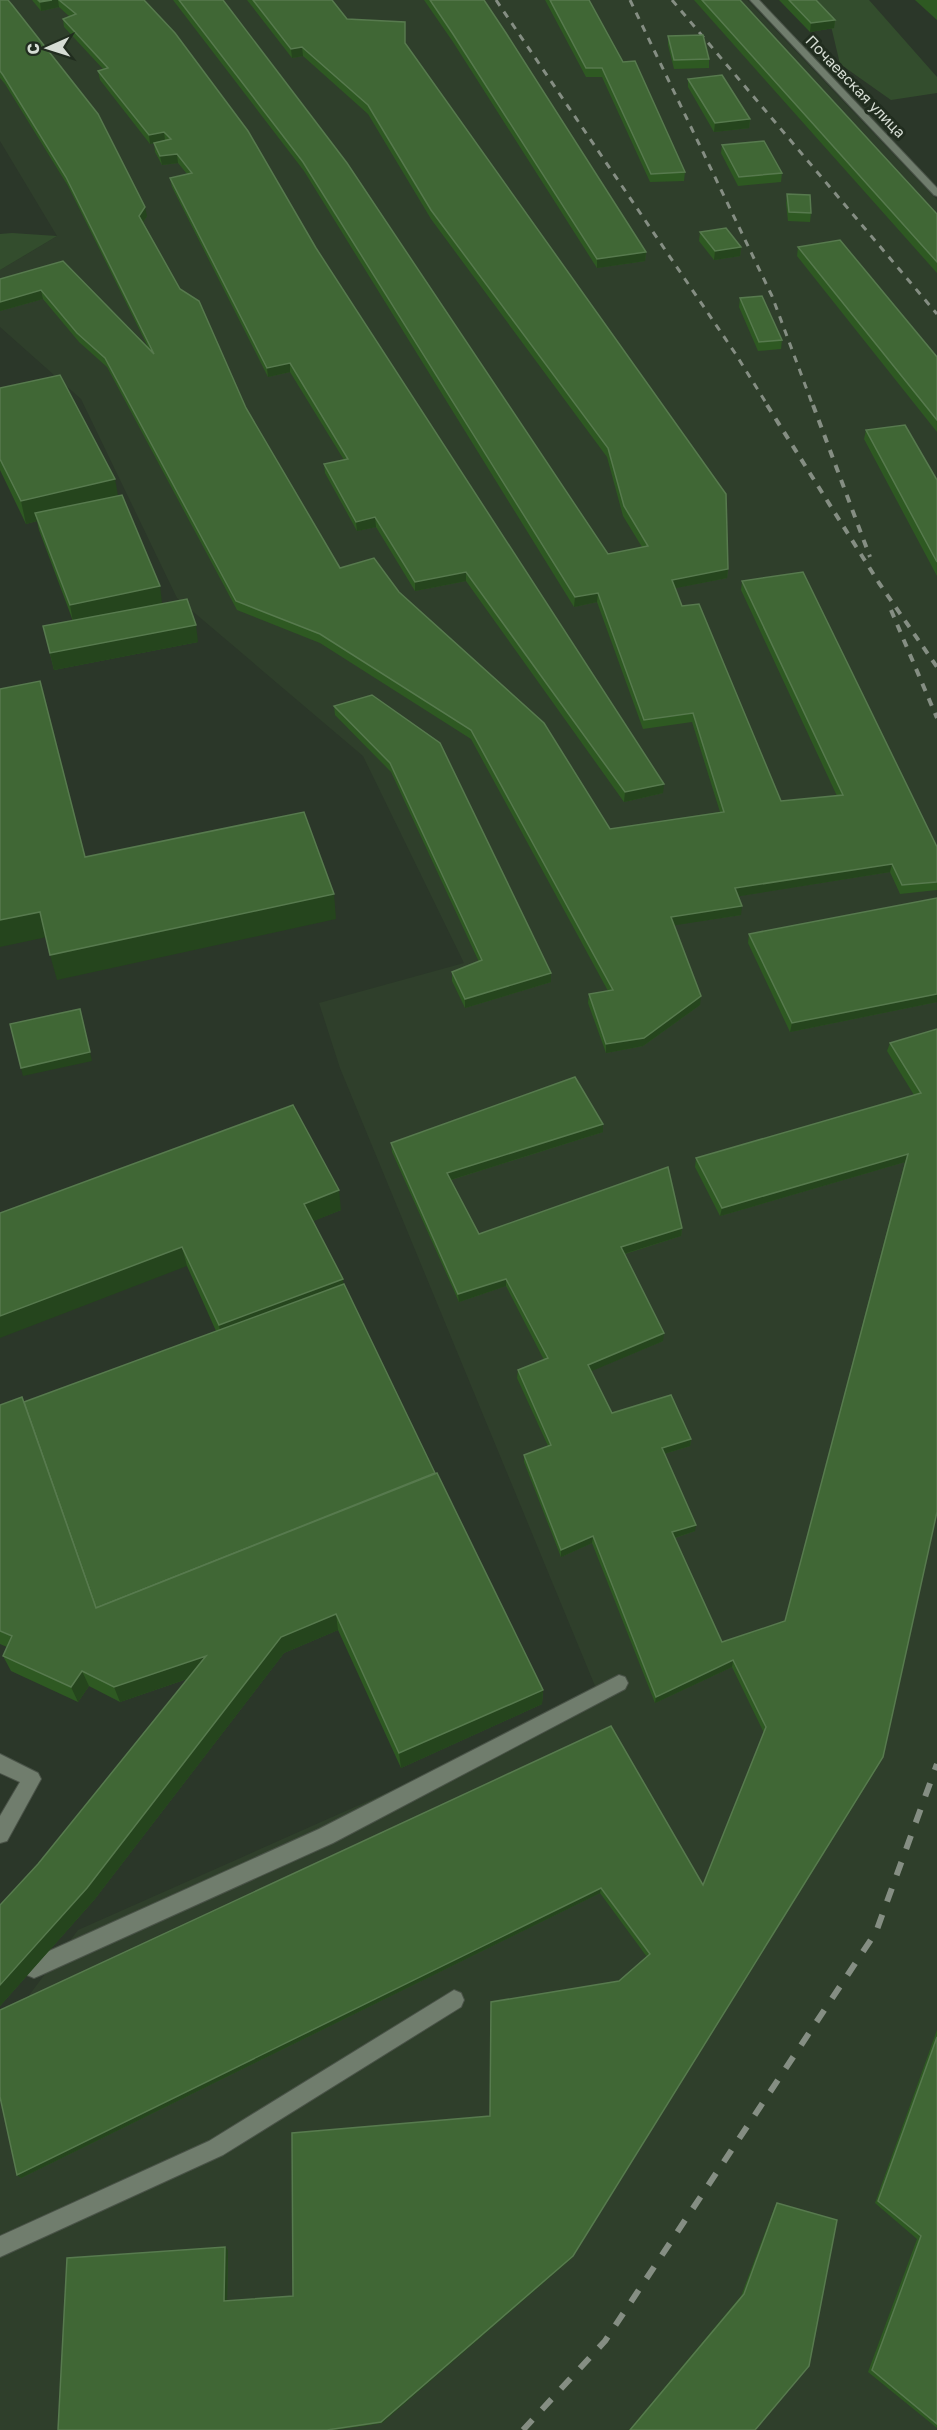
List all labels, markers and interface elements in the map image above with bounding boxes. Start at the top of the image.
north arrow [18,18,78,78]
street label: Почаевская улица [802,31,910,141]
text: С [23,43,43,55]

